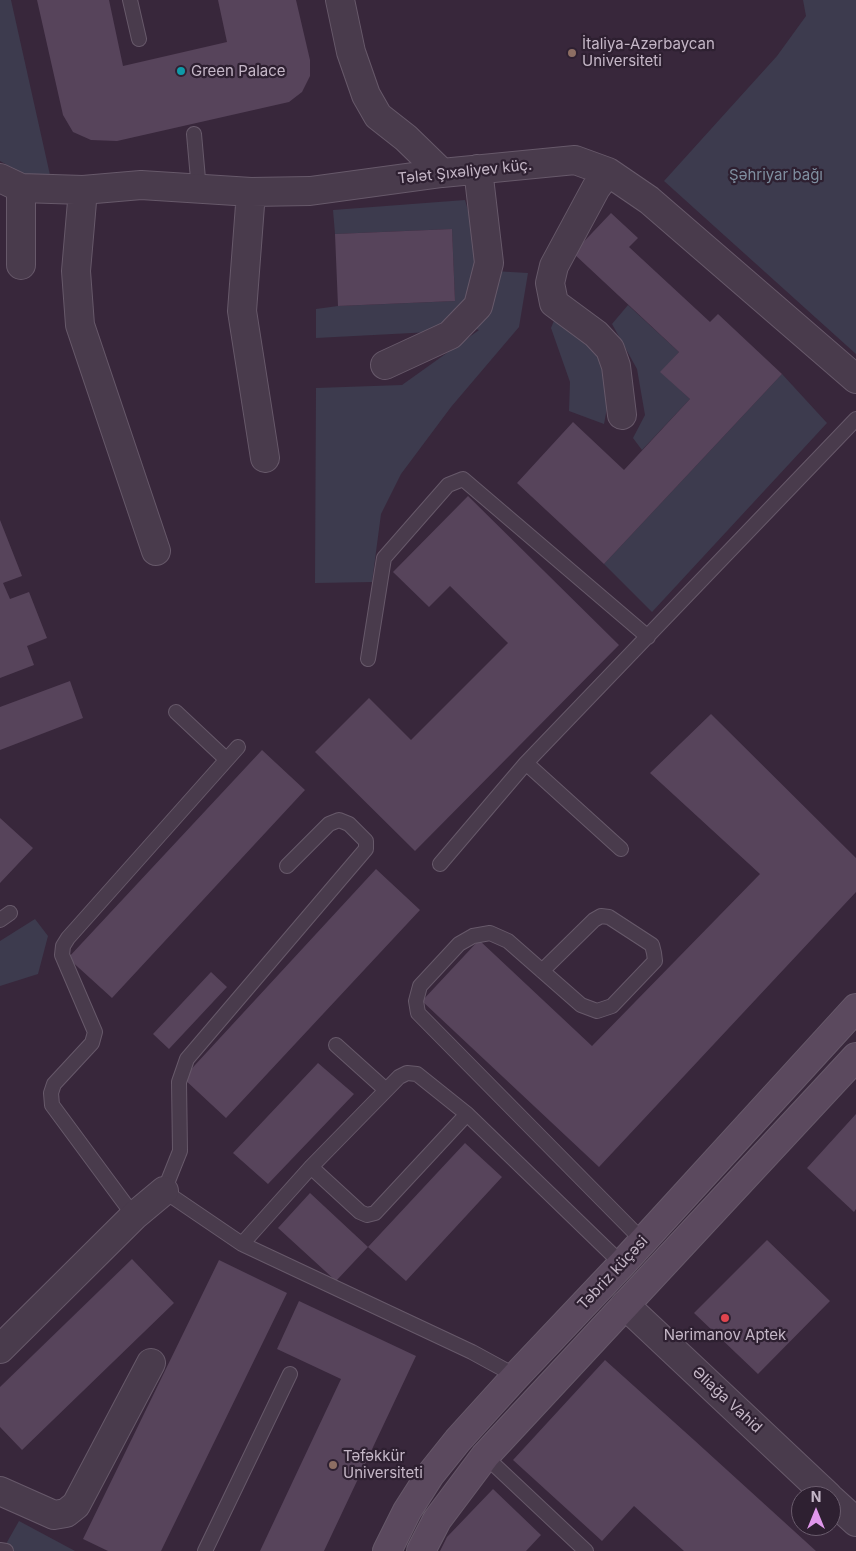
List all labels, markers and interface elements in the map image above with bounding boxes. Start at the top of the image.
place label: İtaliya-Azərbaycan Universiteti [582,35,715,70]
marker: İtaliya-Azərbaycan Universiteti [566,47,578,59]
place label: Green Palace [191,62,286,80]
marker: Green Palace [175,65,187,77]
street label: Tələt Şıxəliyev küç. [397,156,533,188]
park label: Şəhriyar bağı [729,166,823,184]
street label: Təbriz küçəsi [574,1232,652,1314]
marker: Nərimanov Aptek [719,1312,731,1324]
place label: Nərimanov Aptek [664,1326,786,1344]
street label: Əliağa Vahid [689,1363,765,1437]
place label: Təfəkkür Universiteti [343,1447,423,1482]
marker: Təfəkkür Universiteti [327,1459,339,1471]
north arrow [791,1486,841,1536]
text: N [811,1488,821,1505]

